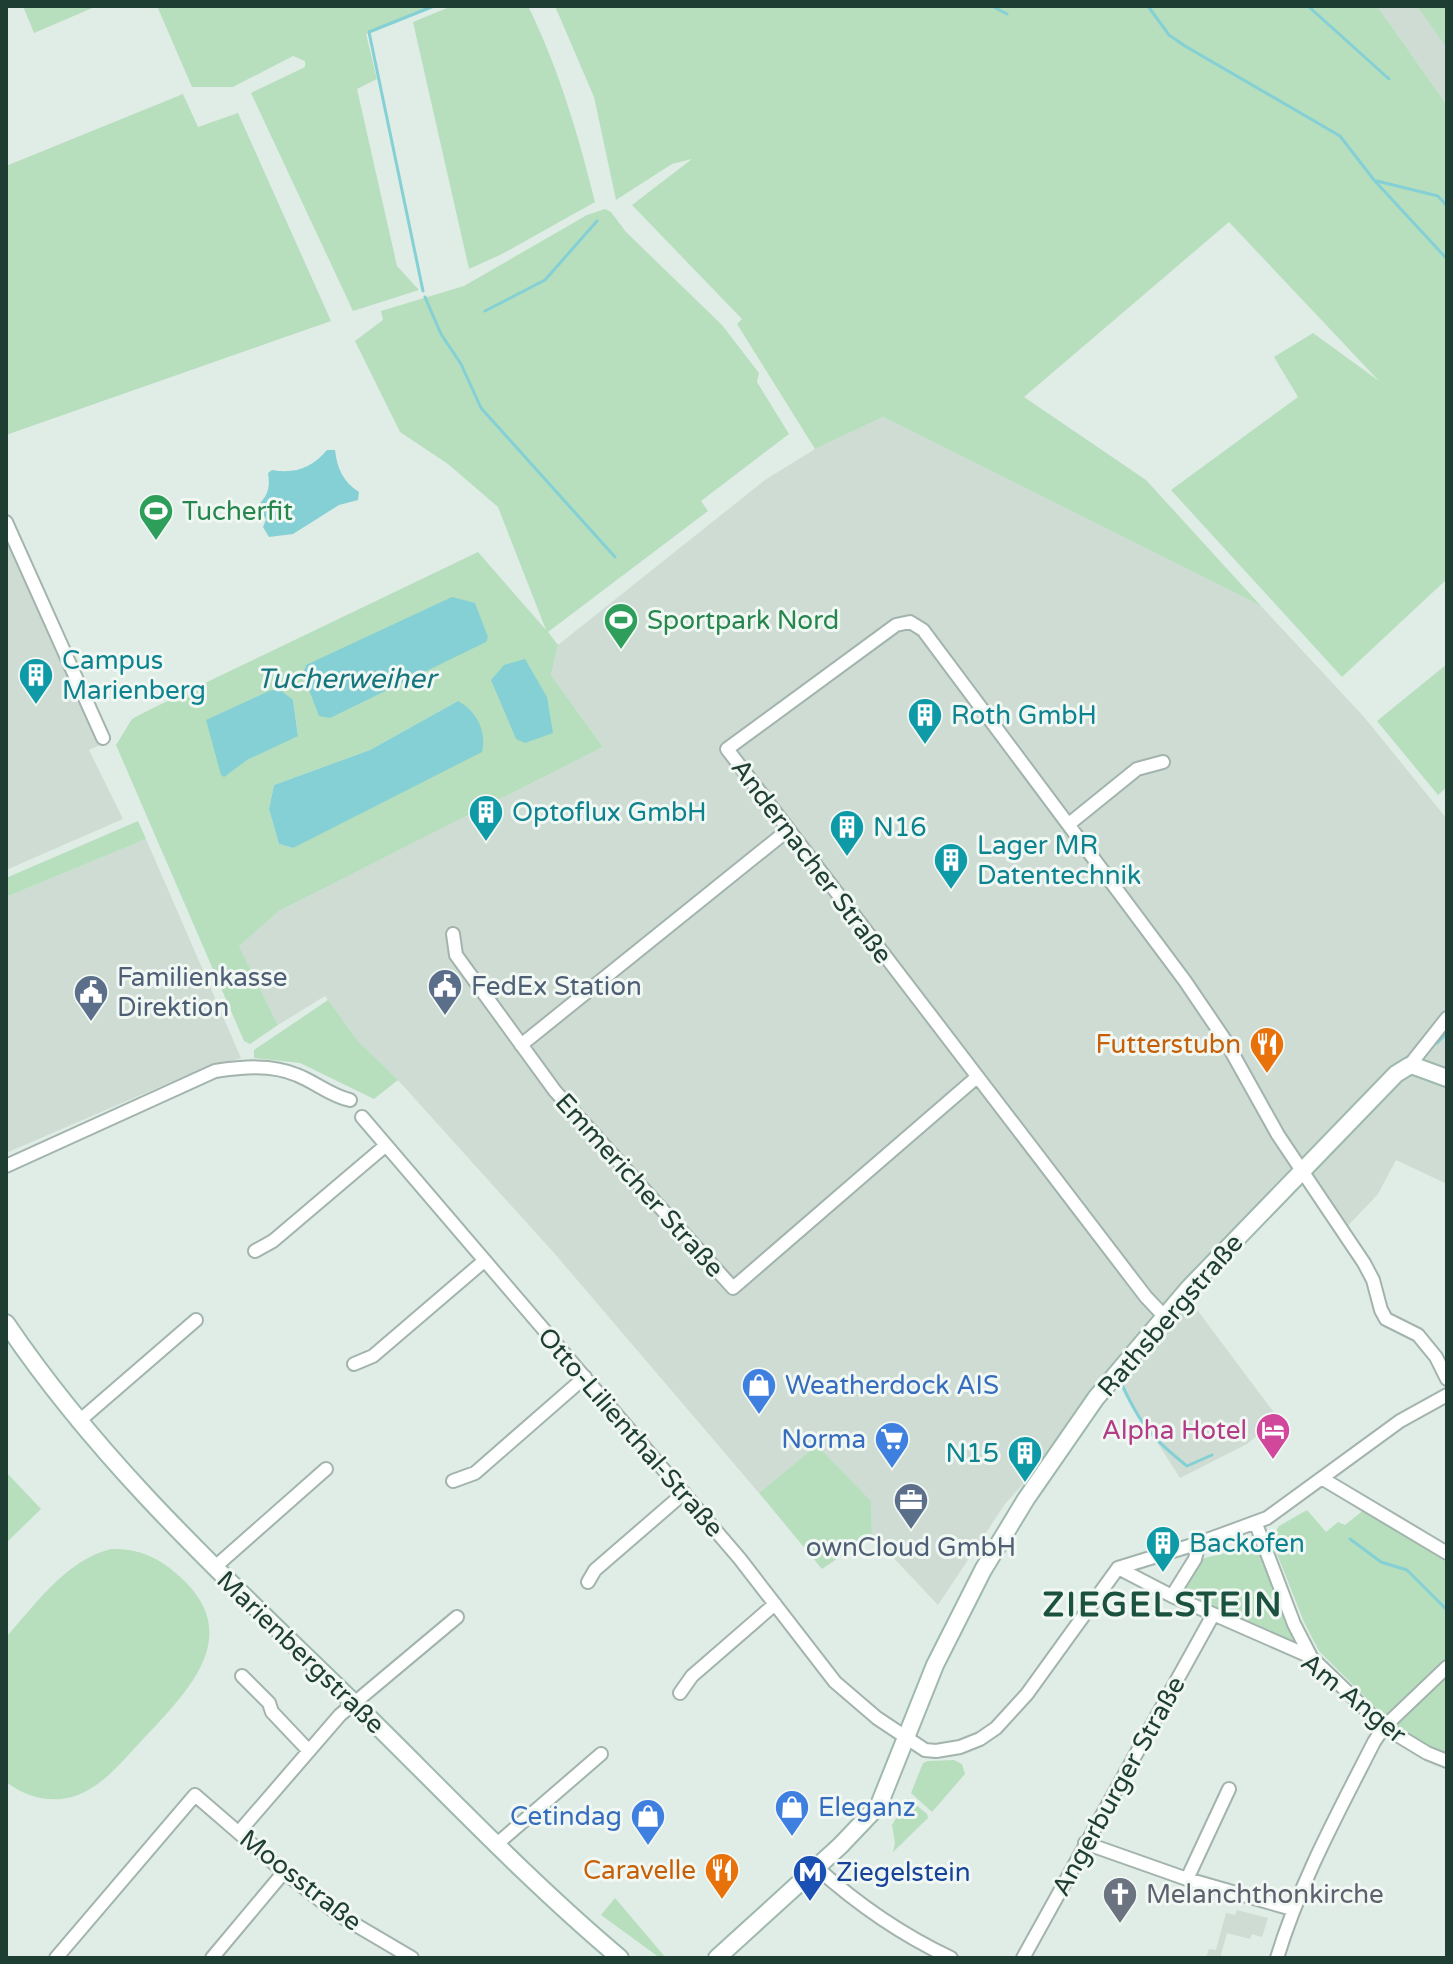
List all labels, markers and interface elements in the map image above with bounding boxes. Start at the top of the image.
sports icon: Tucherfit [137,492,175,542]
place label: Tucherfit [182,496,293,527]
sports icon: Sportpark Nord [602,601,640,651]
place label: Sportpark Nord [647,605,839,636]
place label: Campus Marienberg [62,645,206,706]
building icon: Campus Marienberg [17,656,55,706]
water label: Tucherweiher [256,662,439,696]
building icon: Roth GmbH [906,696,944,746]
place label: Roth GmbH [951,700,1097,731]
street label: Andernacher Straße [725,753,899,970]
building icon: Optoflux GmbH [467,793,505,843]
place label: Optoflux GmbH [512,797,707,828]
building icon: N16 [828,808,866,858]
place label: N16 [873,812,927,843]
place label: Lager MR Datentechnik [977,830,1141,891]
building icon: Lager MR Datentechnik [932,841,970,891]
place label: Familienkasse Direktion [117,962,287,1023]
public building icon: FedEx Station [426,967,464,1017]
place label: FedEx Station [471,971,642,1002]
public building icon: Familienkasse Direktion [72,973,110,1023]
restaurant icon: Futterstubn [1248,1025,1286,1075]
place label: Futterstubn [1096,1029,1241,1060]
street label: Emmericher Straße [549,1087,730,1284]
street label: Rathsbergstraße [1091,1228,1250,1403]
street label: Otto-Lilienthal-Straße [531,1321,730,1544]
shop icon: Weatherdock AIS [740,1366,778,1416]
place label: Weatherdock AIS [785,1370,999,1401]
hotel icon: Alpha Hotel [1254,1411,1292,1461]
place label: Alpha Hotel [1102,1415,1247,1446]
supermarket icon: Norma [873,1420,911,1470]
place label: Norma [781,1424,866,1455]
building icon: N15 [1006,1434,1044,1484]
place label: N15 [945,1438,999,1469]
office icon: ownCloud GmbH [892,1481,930,1531]
building icon: Backofen [1144,1524,1182,1574]
place label: Backofen [1189,1528,1305,1559]
place label: ownCloud GmbH [806,1532,1016,1563]
street label: Marienbergstraße [210,1564,391,1740]
district label: ZIEGELSTEIN [1043,1585,1283,1626]
street label: Am Anger [1295,1647,1412,1750]
street label: Angerburger Straße [1045,1671,1192,1901]
shop icon: Eleganz [773,1788,811,1838]
place label: Eleganz [818,1792,916,1823]
shop icon: Cetindag [629,1797,667,1847]
place label: Cetindag [510,1801,622,1832]
street label: Moosstraße [234,1823,368,1938]
restaurant icon: Caravelle [703,1851,741,1901]
metro station icon: Ziegelstein [791,1853,829,1903]
place label: Caravelle [583,1855,696,1886]
place label: Ziegelstein [836,1857,971,1888]
church icon: Melanchthonkirche [1101,1875,1139,1925]
place label: Melanchthonkirche [1146,1879,1384,1910]

